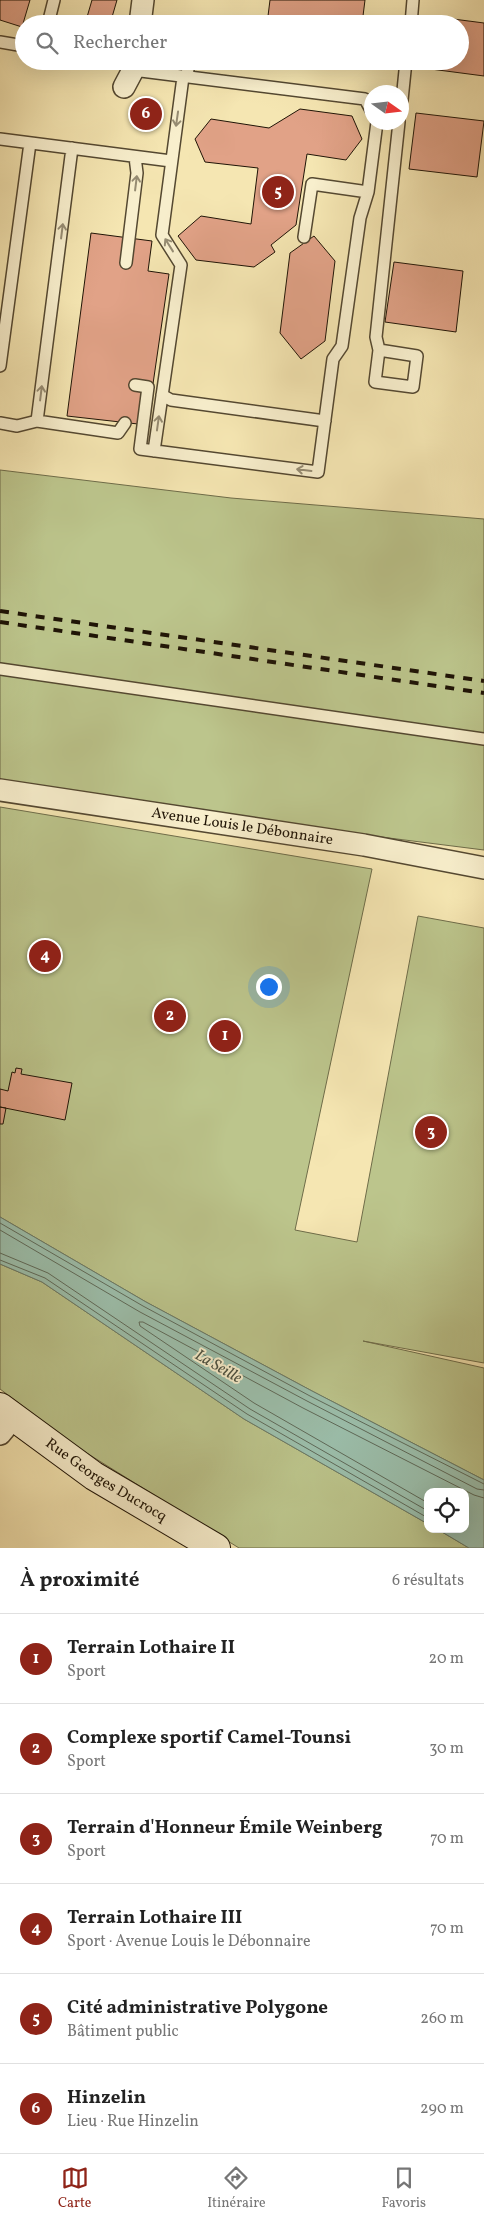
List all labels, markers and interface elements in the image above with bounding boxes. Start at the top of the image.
search box [15,15,469,70]
icon: search [33,29,61,57]
text: Rechercher [73,30,167,56]
north arrow [364,85,409,130]
pin: 6 [130,95,162,133]
one-way arrow [172,111,182,127]
pin: 5 [262,173,294,211]
one-way arrow [131,175,141,191]
one-way arrow [57,224,67,240]
one-way arrow [164,239,174,253]
one-way arrow [36,385,46,401]
one-way arrow [153,416,163,432]
one-way arrow [296,465,312,475]
street label: Avenue Louis le Débonnaire [150,803,334,851]
pin: 4 [29,937,61,975]
your location [256,974,282,1000]
pin: 2 [154,997,186,1035]
pin: 1 [209,1017,241,1055]
pin: 3 [415,1113,447,1151]
water label: La Seille [190,1345,246,1389]
street label: Rue Georges Ducrocq [41,1433,171,1528]
map controls [424,1488,469,1533]
button: locate [424,1488,469,1533]
text: À proximité [20,1566,139,1595]
text: 6 résultats [392,1570,464,1592]
text: Terrain Lothaire II [67,1635,235,1661]
text: 1 [33,1648,39,1670]
text: 20 m [429,1648,464,1670]
text: Sport [67,1661,106,1683]
text: Complexe sportif Camel-Tounsi [67,1725,351,1751]
text: 2 [32,1738,40,1760]
text: 30 m [429,1738,464,1760]
text: Sport [67,1751,106,1773]
text: Terrain d'Honneur Émile Weinberg [67,1815,382,1841]
text: 3 [32,1828,40,1850]
text: 70 m [430,1828,464,1850]
text: Sport [67,1841,106,1863]
text: Terrain Lothaire III [67,1905,242,1931]
text: 4 [31,1918,41,1940]
text: 70 m [430,1918,464,1940]
text: Sport · Avenue Louis le Débonnaire [67,1931,311,1953]
text: Cité administrative Polygone [67,1995,328,2021]
text: 5 [32,2008,40,2030]
text: 260 m [420,2008,464,2030]
text: Bâtiment public [67,2021,179,2043]
text: Hinzelin [67,2085,146,2111]
text: 6 [32,2098,40,2120]
text: 290 m [420,2098,464,2120]
text: Lieu · Rue Hinzelin [67,2111,199,2133]
tab: Carte [58,2164,91,2213]
tab: Itinéraire [207,2164,266,2213]
tab: Favoris [382,2164,426,2213]

